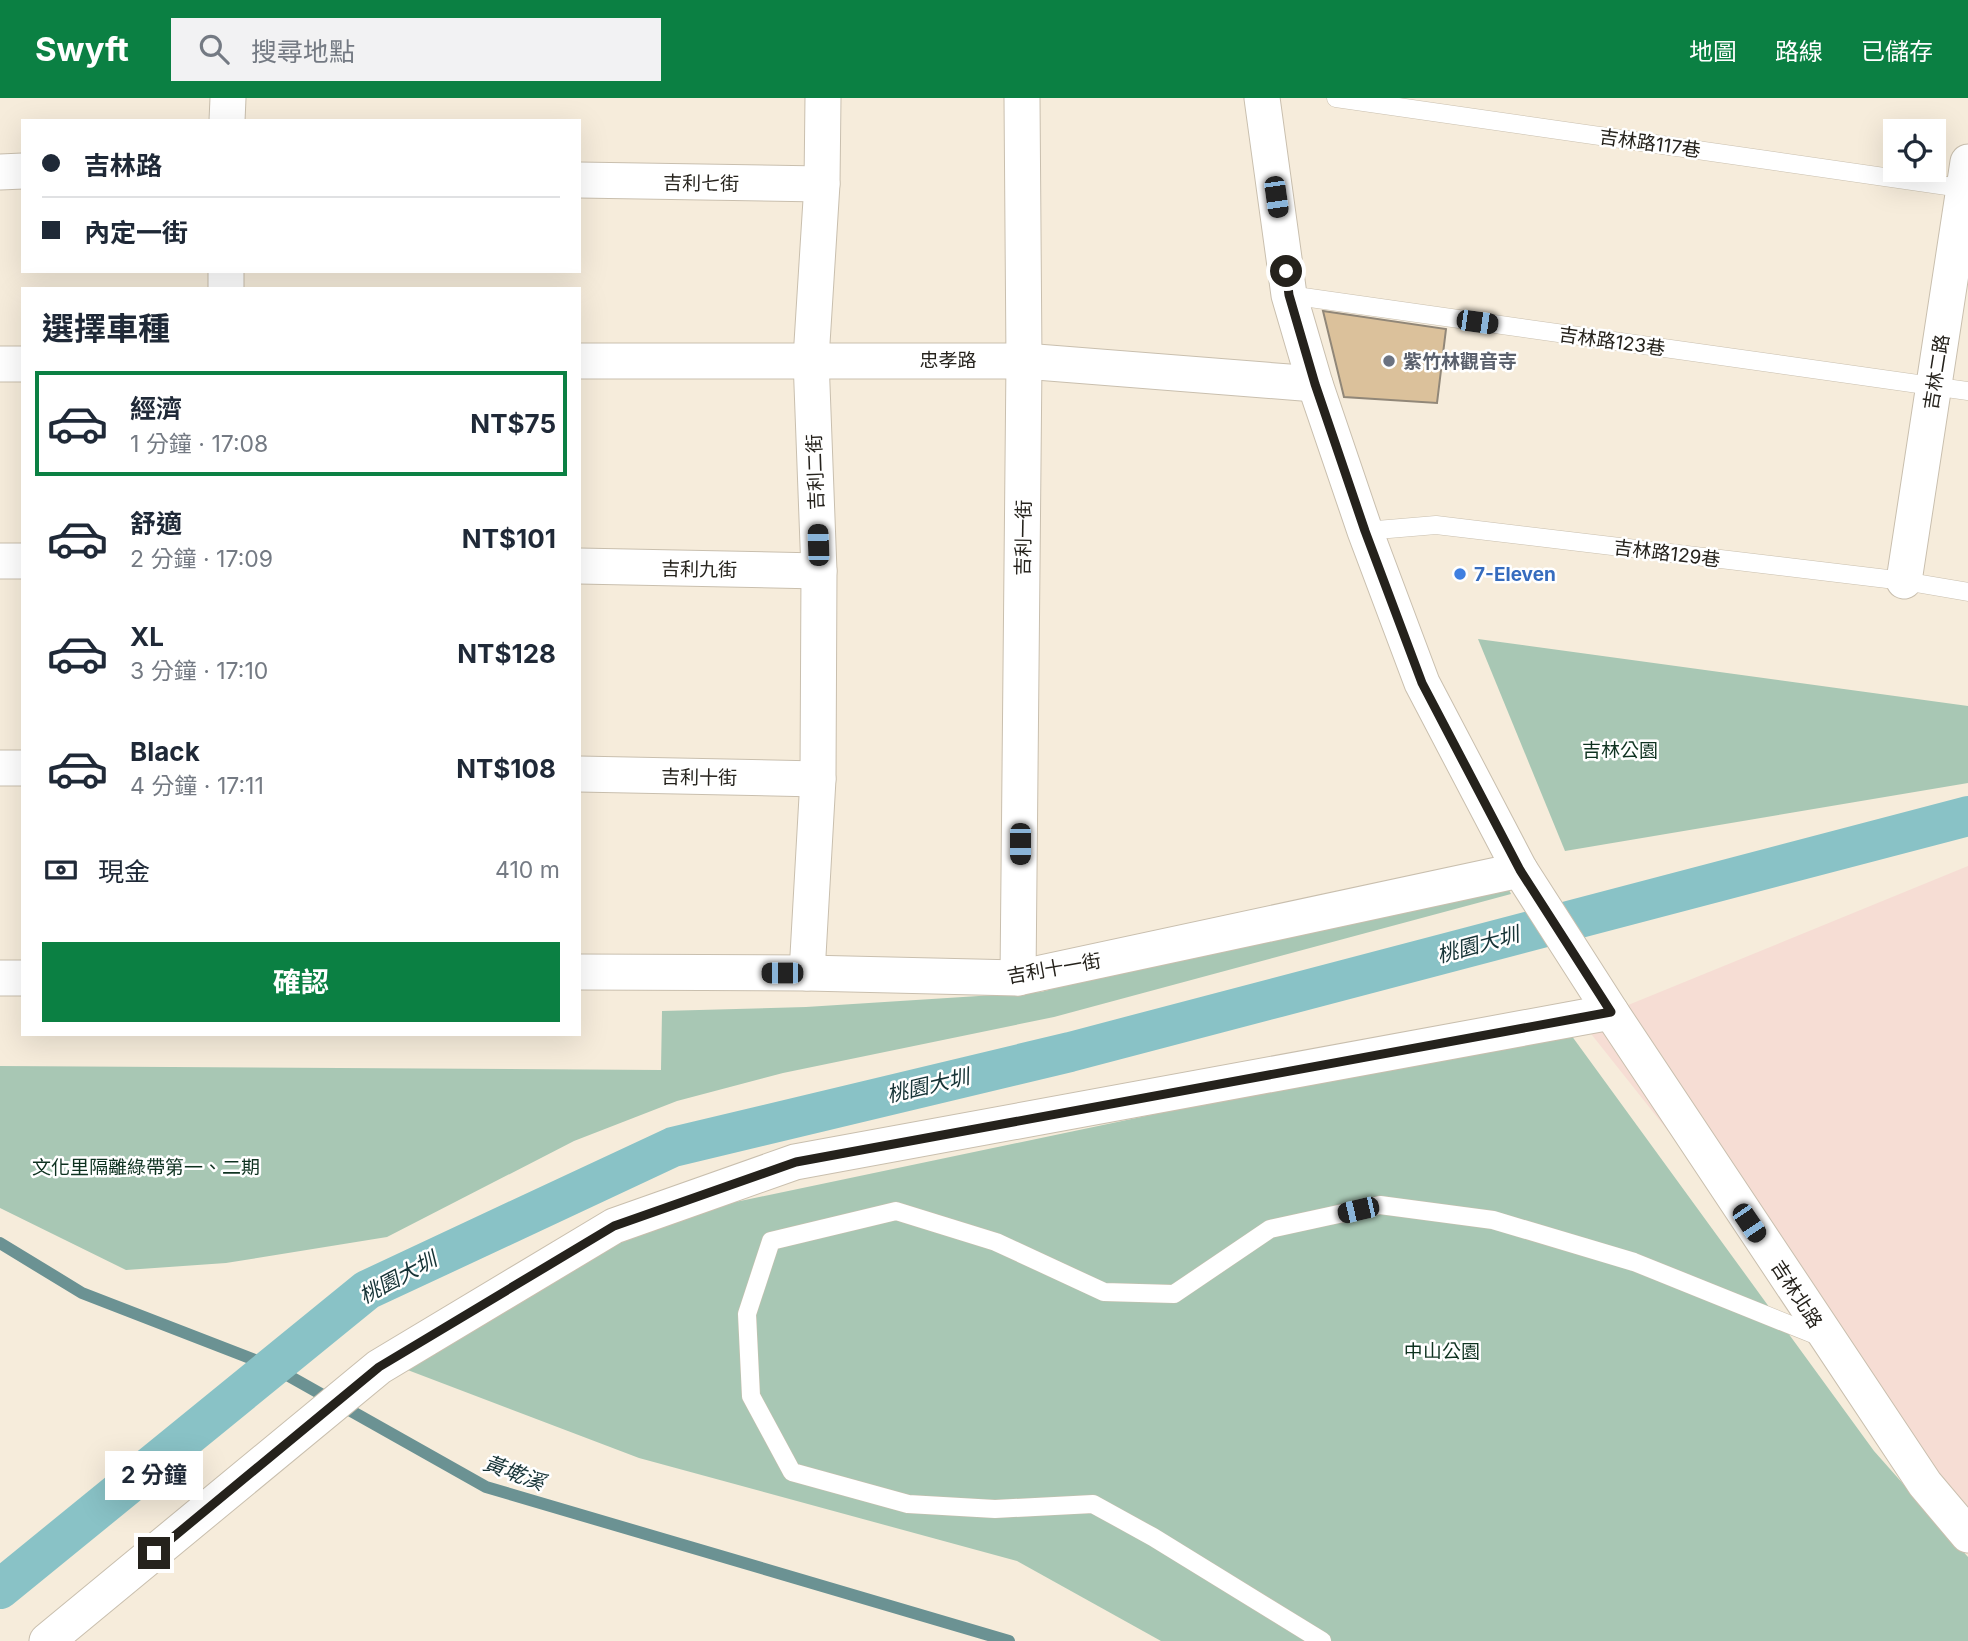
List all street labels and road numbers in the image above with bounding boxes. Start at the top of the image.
street label: 吉林路117巷 [1598,125,1702,162]
street label: 吉利七街 [663,171,739,196]
street label: 吉林路123巷 [1557,323,1667,360]
street label: 吉林二路 [1919,333,1954,411]
street label: 忠孝路 [919,349,977,372]
street label: 吉利二街 [803,434,828,510]
street label: 吉利一街 [1011,500,1036,576]
street label: 吉林路129巷 [1612,536,1721,571]
street label: 吉利九街 [661,557,737,582]
street label: 吉利十街 [661,765,737,790]
street label: 吉利十一街 [1005,949,1103,988]
street label: 吉林北路 [1766,1256,1827,1332]

